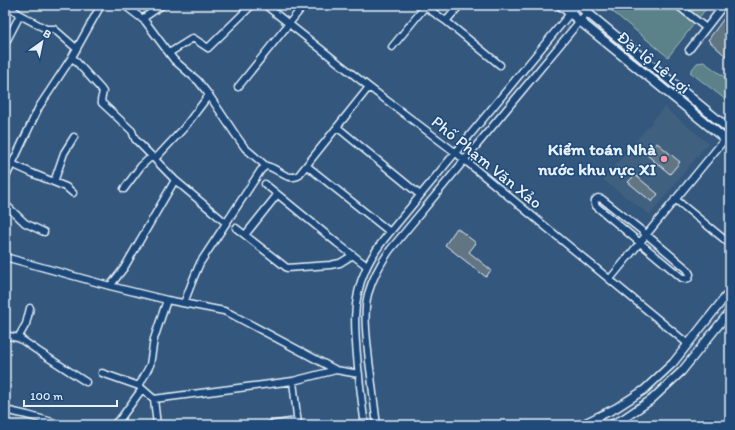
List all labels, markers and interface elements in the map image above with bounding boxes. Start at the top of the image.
north arrow [22,22,62,62]
street label: Đại lộ Lê Lợi [613,26,695,98]
text: B [41,27,54,41]
street label: Phố Phạm Văn Xảo [428,111,546,213]
place label: Kiểm toán Nhà nước khu vực XI [537,139,656,179]
marker: Kiểm toán Nhà nước khu vực XI [659,154,669,164]
scale bar [24,382,117,408]
text: 100 m [30,389,63,403]

